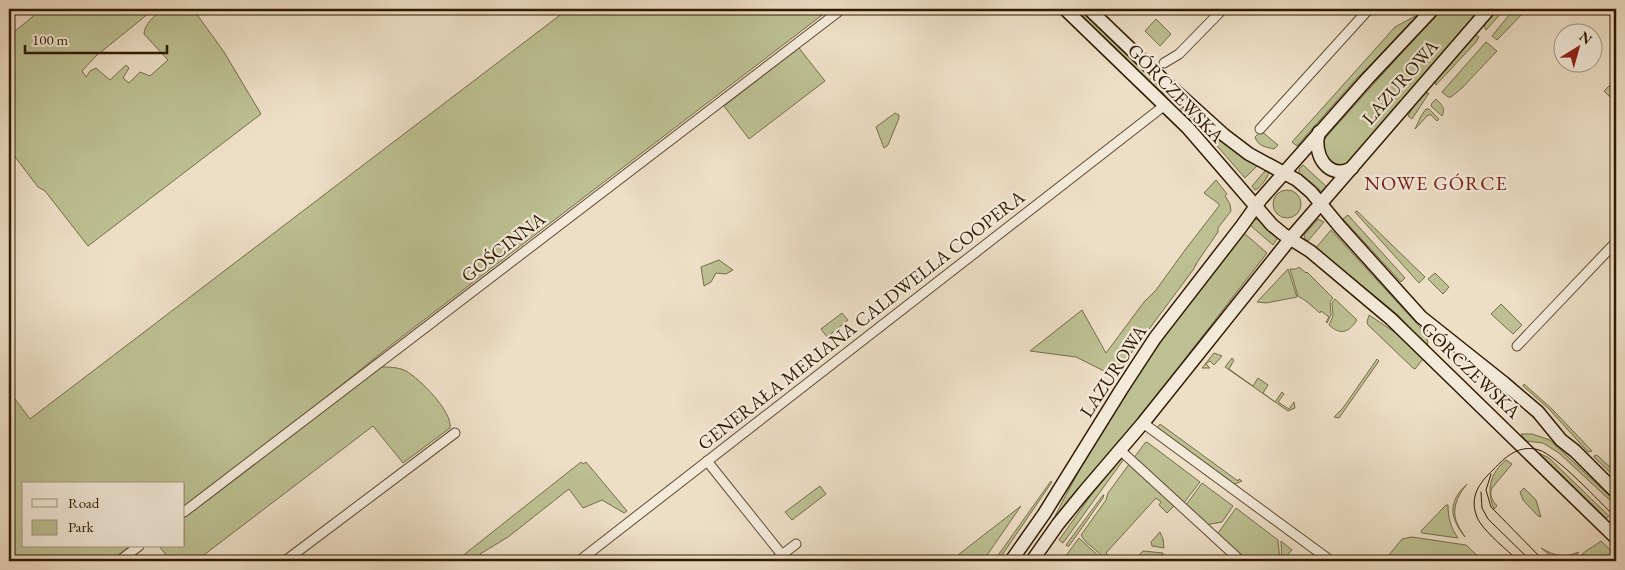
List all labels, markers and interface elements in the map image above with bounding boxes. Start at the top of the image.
scale bar [25,22,168,54]
north arrow [1552,22,1602,72]
text: N [1576,27,1596,49]
text: 100 m [32,30,69,49]
street label: LAZUROWA [1356,33,1444,130]
street label: GÓRCZEWSKA [1122,38,1230,149]
district label: NOWE GÓRCE [1364,170,1508,196]
street label: GENERAŁA MERIANA CALDWELLA COOPERA [692,184,1030,456]
street label: GOŚCINNA [456,206,551,288]
street label: GÓRCZEWSKA [1416,316,1527,424]
street label: LAZUROWA [1074,319,1153,422]
legend [22,482,185,548]
text: Road [68,493,100,512]
text: Park [68,517,95,536]

